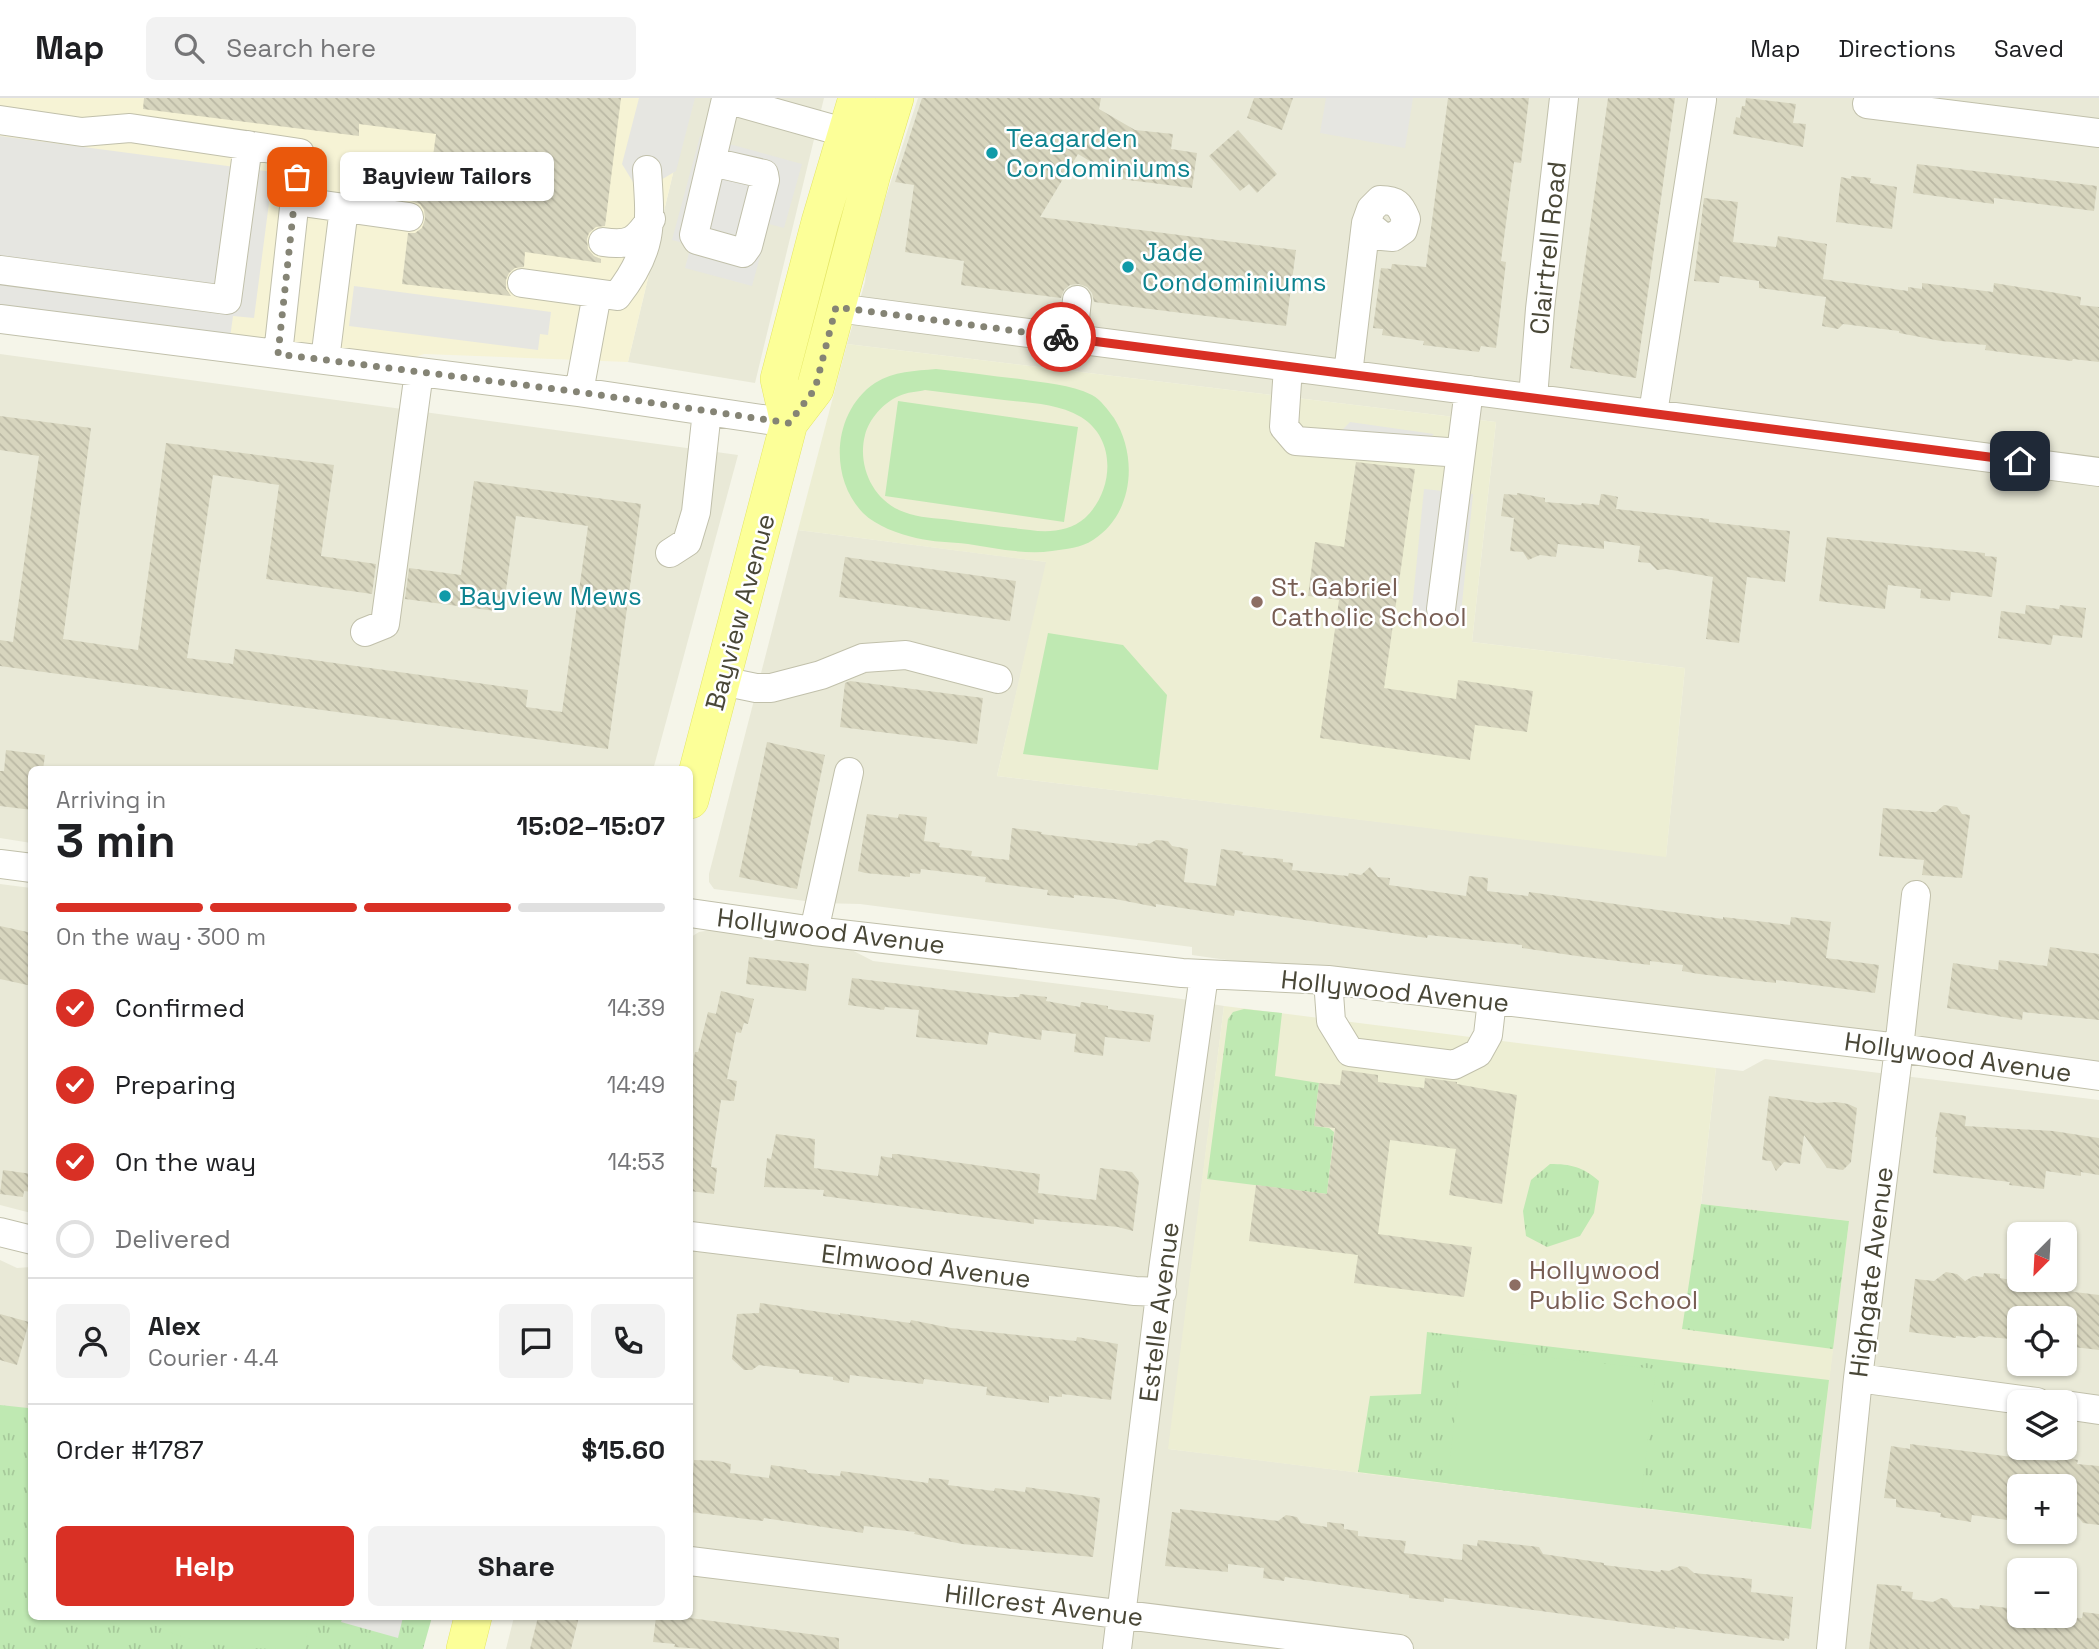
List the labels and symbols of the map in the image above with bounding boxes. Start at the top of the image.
place label: Teagarden Condominiums [1006,121,1191,185]
marker: Teagarden Condominiums [984,145,1000,161]
pin [267,147,327,207]
callout: Bayview Tailors [339,153,552,202]
street label: Clairtrell Road [1522,160,1574,336]
place label: Jade Condominiums [1142,235,1327,299]
marker: Jade Condominiums [1120,259,1136,275]
courier [1026,302,1096,372]
pin [1990,431,2050,491]
street label: Bayview Avenue [697,510,783,714]
place label: St. Gabriel Catholic School [1271,570,1467,634]
place label: Bayview Mews [459,579,642,613]
marker: Bayview Mews [437,588,453,604]
marker: St. Gabriel Catholic School [1249,594,1265,610]
street label: Hollywood Avenue [715,900,947,962]
street label: Hollywood Avenue [1279,962,1511,1020]
street label: Hollywood Avenue [1842,1024,2074,1090]
street label: Highgate Avenue [1841,1165,1901,1379]
street label: Estelle Avenue [1131,1220,1187,1404]
north arrow [2007,1222,2077,1292]
street label: Elmwood Avenue [819,1236,1033,1296]
place label: Hollywood Public School [1529,1253,1698,1317]
marker: Hollywood Public School [1507,1277,1523,1293]
street label: Hillcrest Avenue [943,1576,1145,1634]

